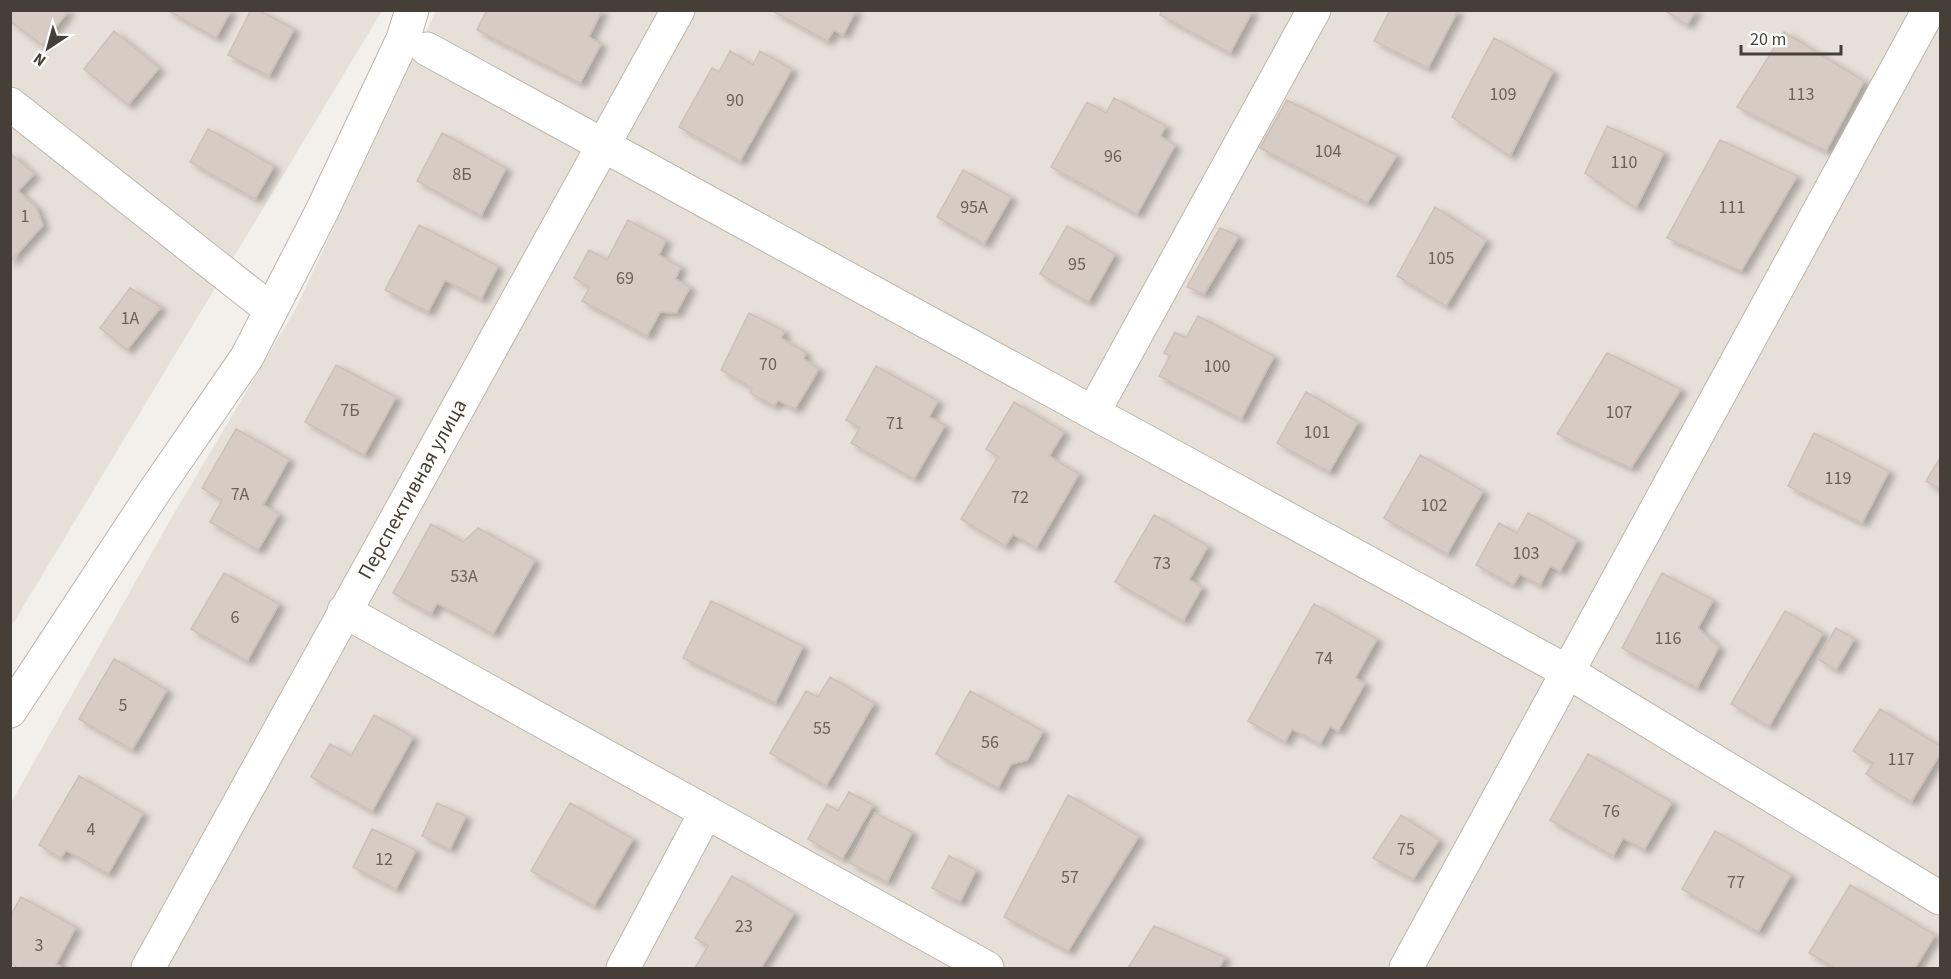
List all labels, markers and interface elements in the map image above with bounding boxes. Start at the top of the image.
north arrow [18,18,78,78]
scale bar [1741,18,1842,56]
text: 20 m [1750,27,1786,52]
text: N [29,47,51,71]
house number: 109 [1490,82,1516,107]
house number: 113 [1788,82,1814,107]
house number: 90 [726,88,744,113]
house number: 104 [1315,139,1341,164]
house number: 96 [1104,144,1122,169]
house number: 110 [1611,150,1637,175]
house number: 8Б [452,162,472,187]
house number: 95А [960,195,988,220]
house number: 111 [1719,195,1745,220]
house number: 1 [21,204,29,229]
house number: 105 [1428,246,1454,271]
house number: 95 [1068,252,1086,277]
house number: 69 [616,266,634,291]
house number: 1А [121,306,140,331]
house number: 70 [759,352,777,377]
house number: 100 [1204,354,1230,379]
street label: Перспективная улица [350,393,474,585]
house number: 7Б [340,398,360,423]
house number: 107 [1606,400,1632,425]
house number: 71 [886,411,904,436]
house number: 101 [1304,420,1330,445]
house number: 119 [1825,466,1851,491]
house number: 7А [231,482,250,507]
house number: 72 [1011,485,1029,510]
house number: 102 [1421,493,1447,518]
house number: 103 [1513,541,1539,566]
house number: 73 [1153,551,1171,576]
house number: 53А [450,564,478,589]
house number: 6 [231,605,240,630]
house number: 116 [1655,626,1681,651]
house number: 74 [1315,646,1333,671]
house number: 5 [119,693,128,718]
house number: 55 [813,716,831,741]
house number: 56 [981,730,999,755]
house number: 117 [1888,747,1914,772]
house number: 76 [1602,799,1620,824]
house number: 4 [87,817,96,842]
house number: 75 [1397,837,1415,862]
house number: 12 [375,847,393,872]
house number: 57 [1061,865,1079,890]
house number: 77 [1727,870,1745,895]
house number: 23 [735,914,753,939]
house number: 3 [35,933,44,958]

